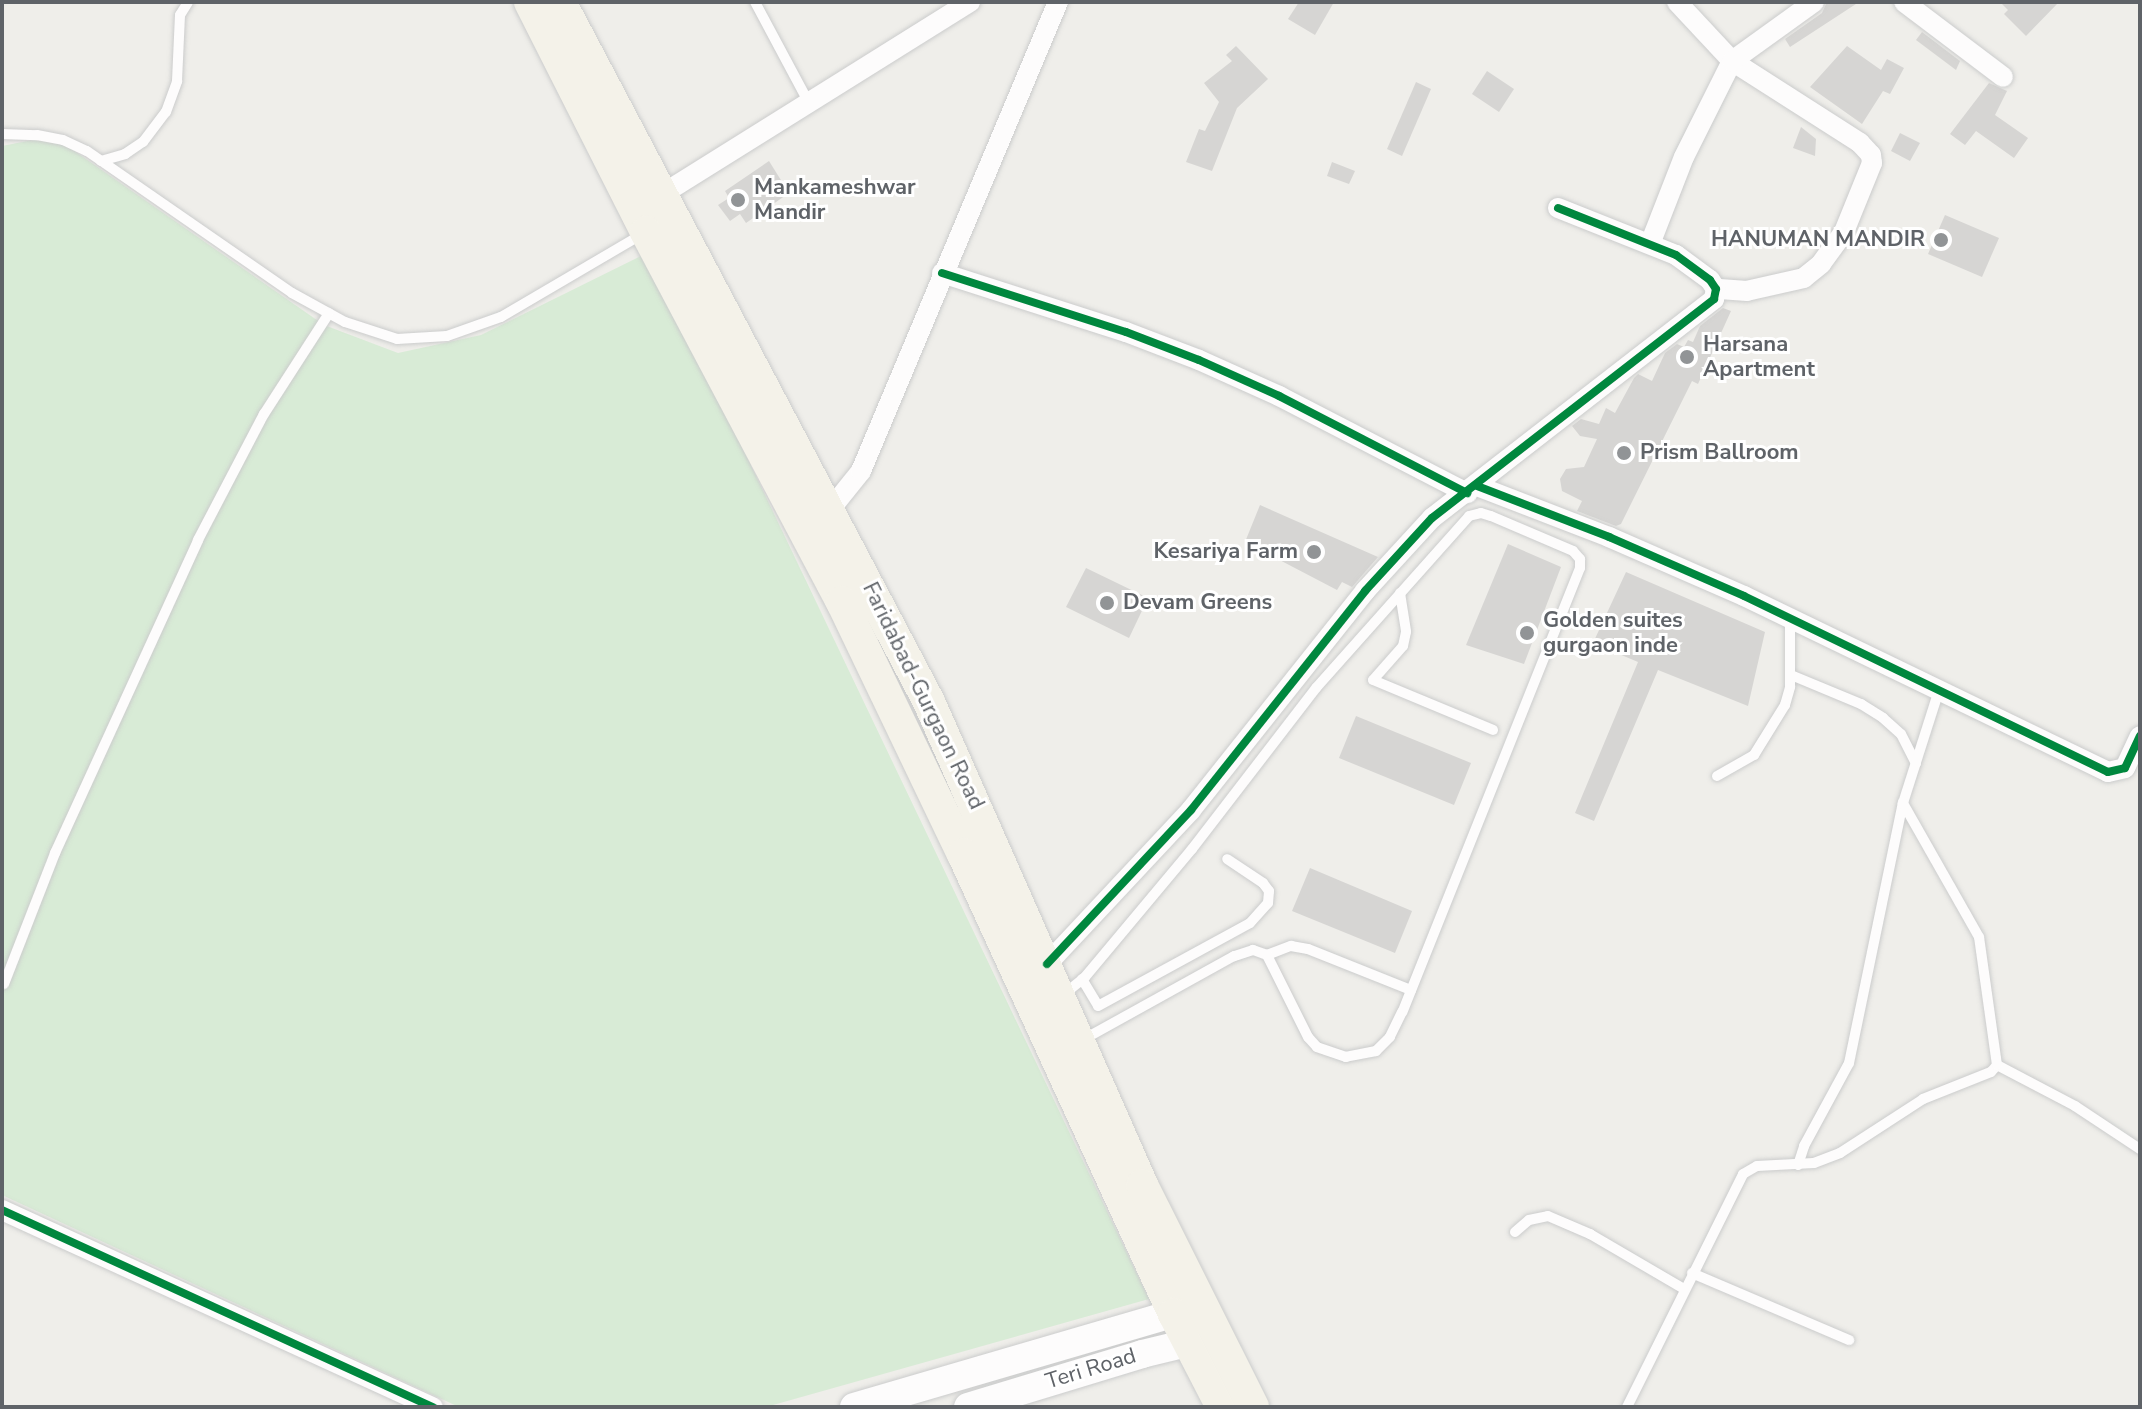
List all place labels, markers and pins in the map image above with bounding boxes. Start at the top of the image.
place label: Mankameshwar Mandir [754,174,916,226]
marker: Mankameshwar Mandir [729,191,747,209]
place label: HANUMAN MANDIR [1711,227,1925,253]
marker: HANUMAN MANDIR [1932,231,1950,249]
place label: Harsana Apartment [1703,331,1815,382]
marker: Harsana Apartment [1678,348,1696,366]
place label: Prism Ballroom [1640,440,1799,466]
marker: Prism Ballroom [1615,444,1633,462]
place label: Kesariya Farm [1154,539,1298,565]
marker: Kesariya Farm [1305,543,1323,561]
place label: Devam Greens [1123,590,1272,616]
marker: Devam Greens [1098,594,1116,612]
place label: Golden suites gurgaon inde [1543,607,1683,658]
marker: Golden suites gurgaon inde [1518,624,1536,642]

